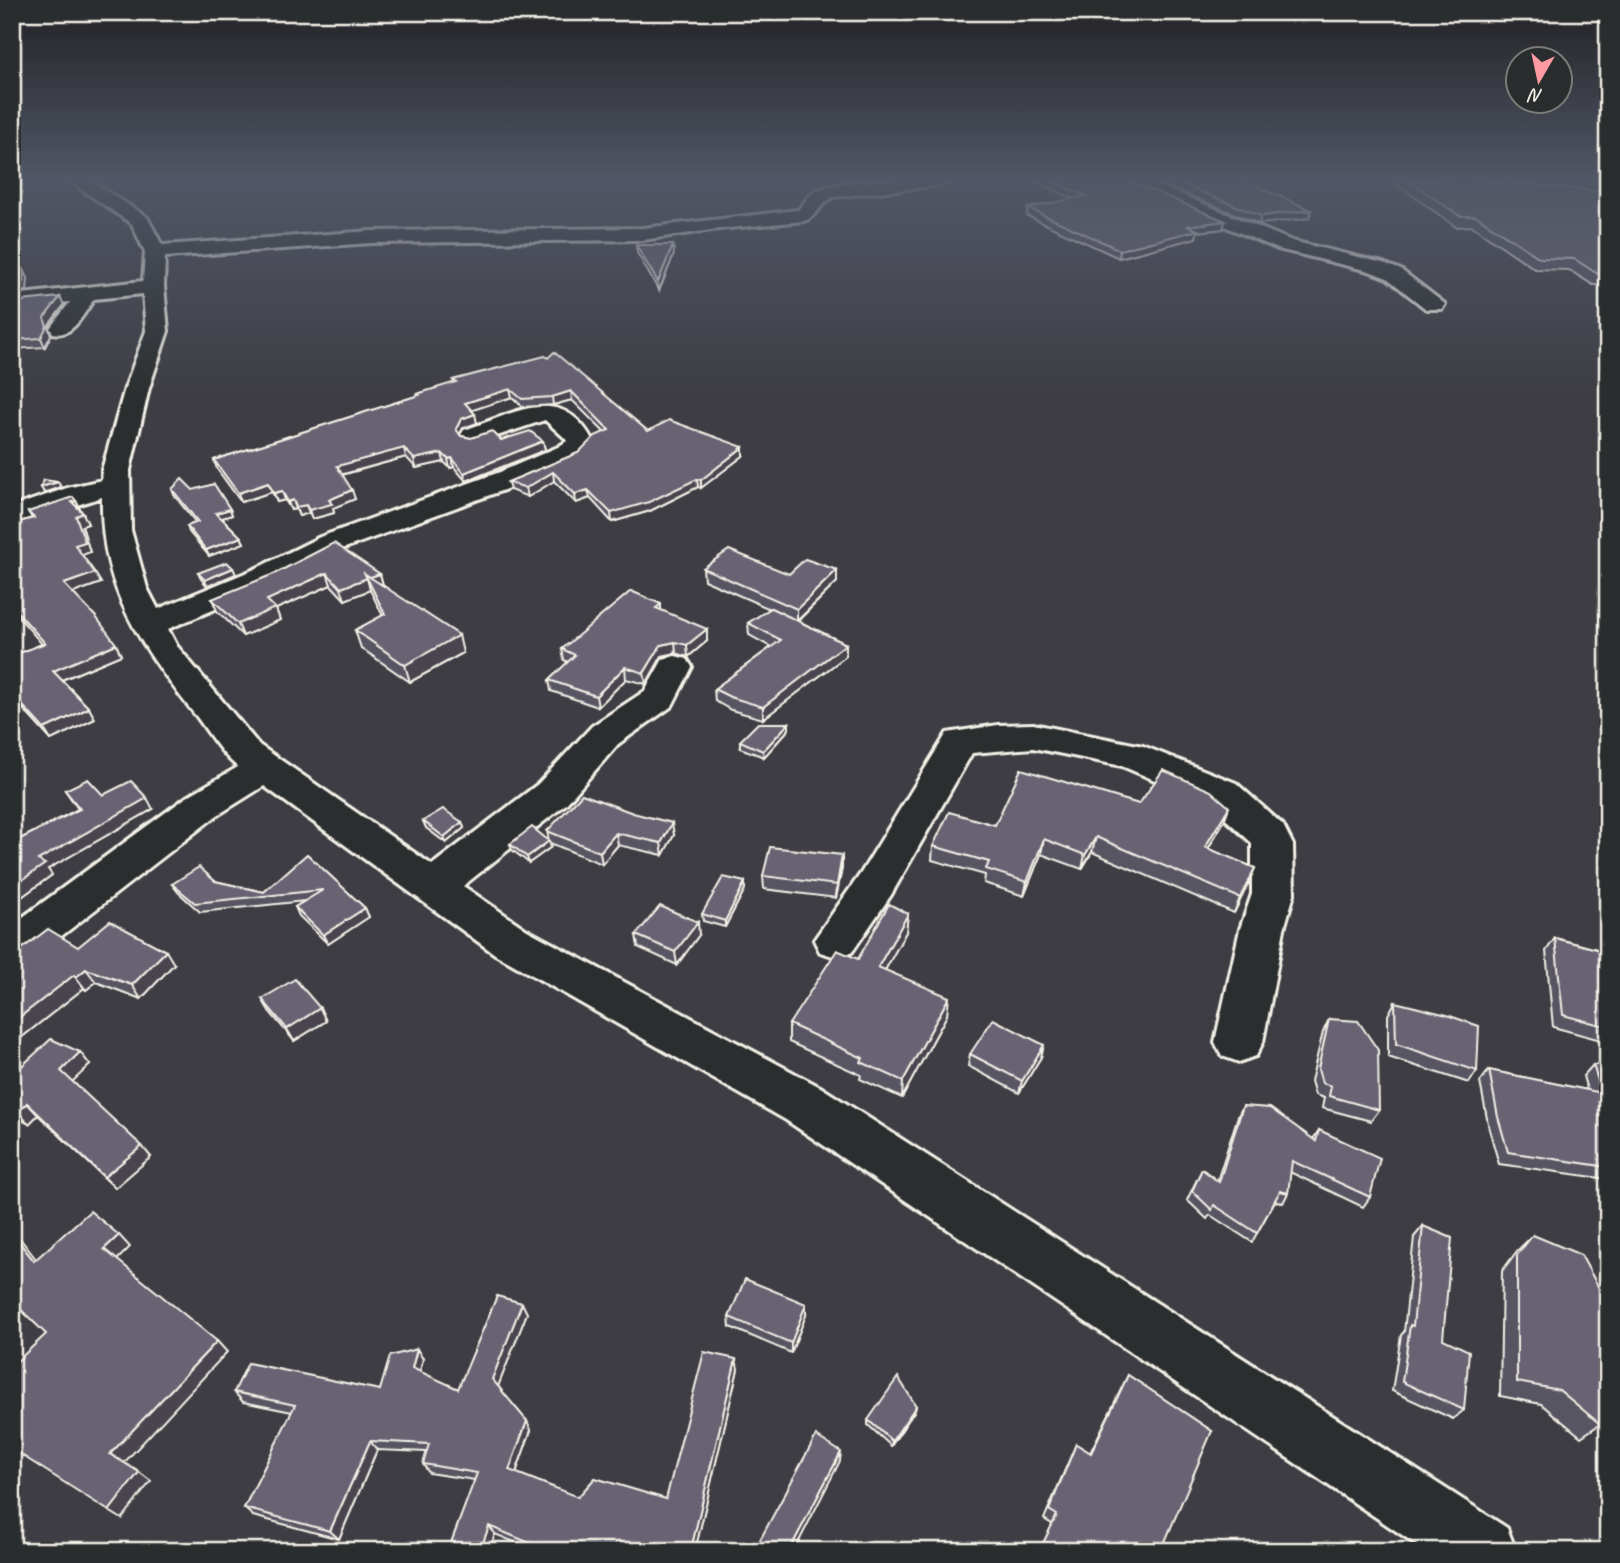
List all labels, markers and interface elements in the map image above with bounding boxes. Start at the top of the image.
north arrow [1504,46,1574,116]
text: N [1526,83,1544,109]

